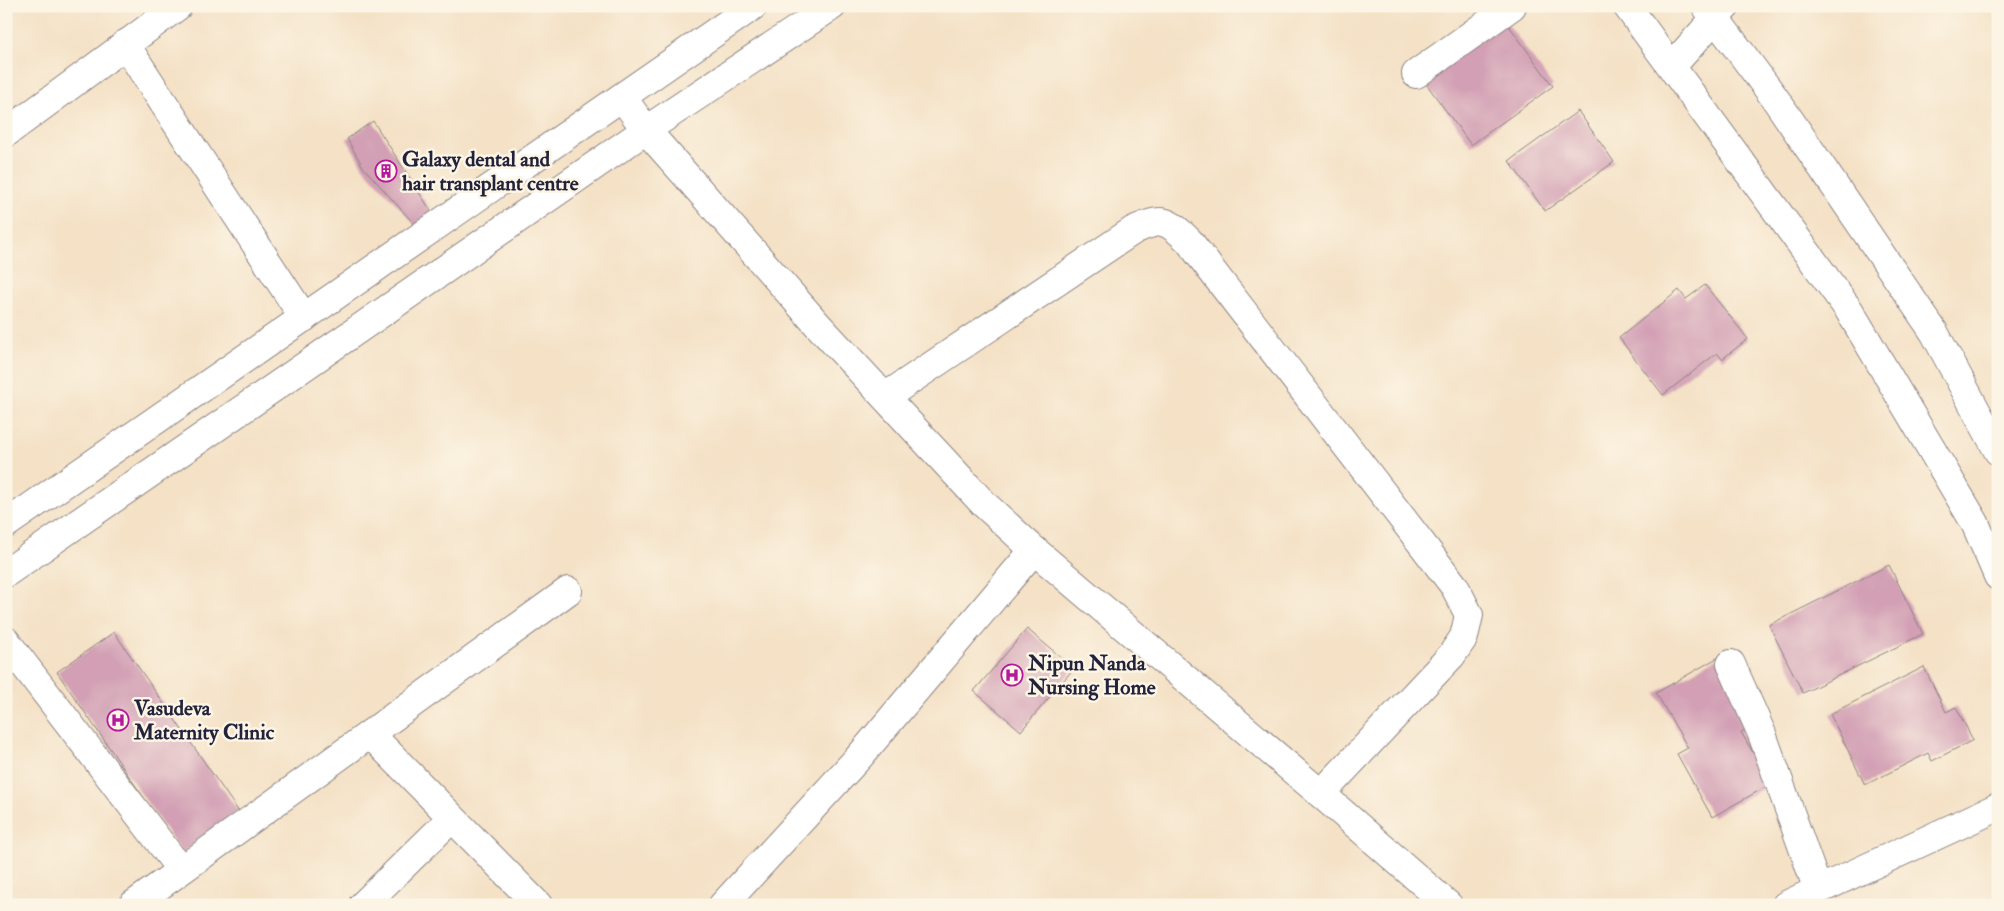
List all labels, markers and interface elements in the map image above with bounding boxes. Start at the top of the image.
place label: Galaxy dental and hair transplant centre [402,146,579,197]
building icon: Galaxy dental and hair transplant centre [374,159,398,183]
place label: Nipun Nanda Nursing Home [1027,650,1156,701]
hospital icon: Nipun Nanda Nursing Home [1000,663,1024,687]
place label: Vasudeva Maternity Clinic [133,695,275,746]
hospital icon: Vasudeva Maternity Clinic [106,708,130,732]

